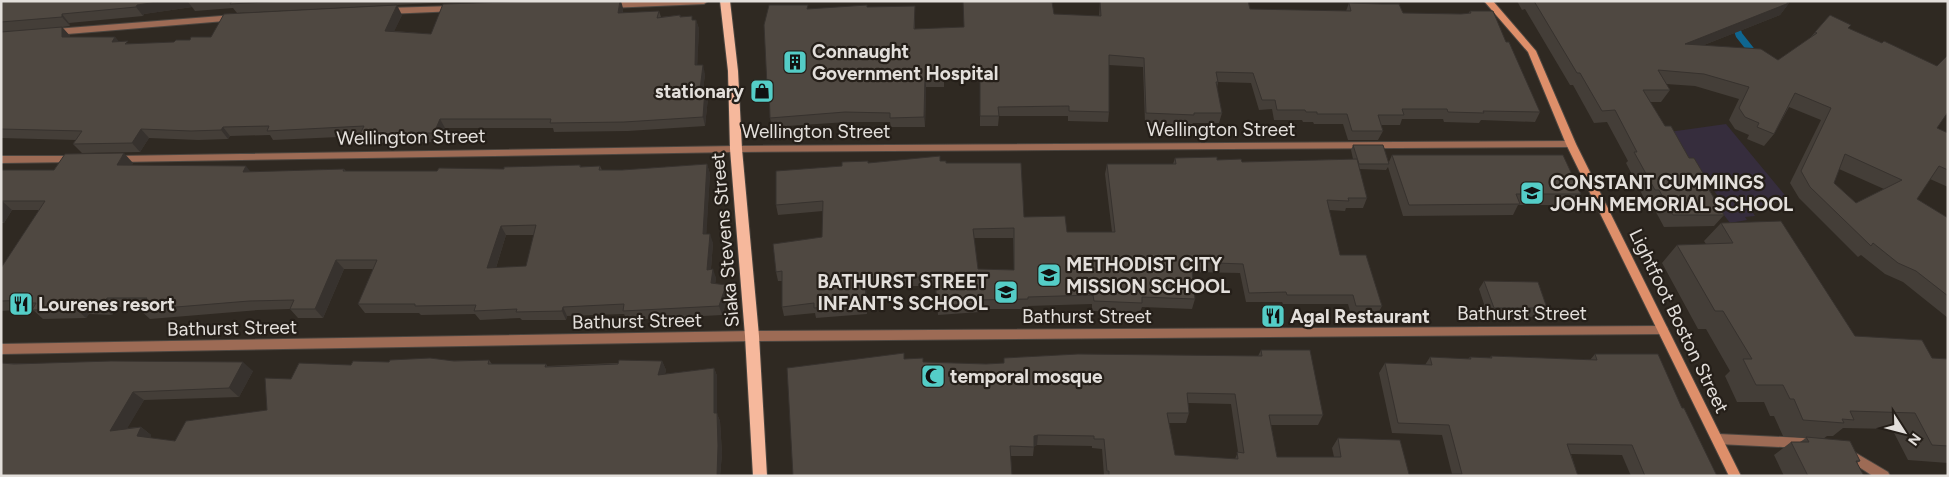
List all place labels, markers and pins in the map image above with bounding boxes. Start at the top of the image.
place label: Connaught Government Hospital [812,40,998,85]
building icon: Connaught Government Hospital [782,49,808,75]
shop icon: stationary [749,78,775,104]
place label: stationary [655,80,744,103]
place label: CONSTANT CUMMINGS JOHN MEMORIAL SCHOOL [1550,171,1793,216]
school or university icon: CONSTANT CUMMINGS JOHN MEMORIAL SCHOOL [1519,180,1545,206]
place label: METHODIST CITY MISSION SCHOOL [1066,253,1230,298]
school or university icon: METHODIST CITY MISSION SCHOOL [1036,262,1062,288]
place label: BATHURST STREET INFANT'S SCHOOL [817,270,988,315]
school or university icon: BATHURST STREET INFANT'S SCHOOL [993,279,1019,305]
restaurant icon: Lourenes resort [8,291,34,317]
place label: Lourenes resort [38,293,175,316]
restaurant icon: Agal Restaurant [1260,303,1286,329]
place label: Agal Restaurant [1290,305,1430,328]
mosque icon: temporal mosque [920,363,946,389]
place label: temporal mosque [950,365,1103,388]

